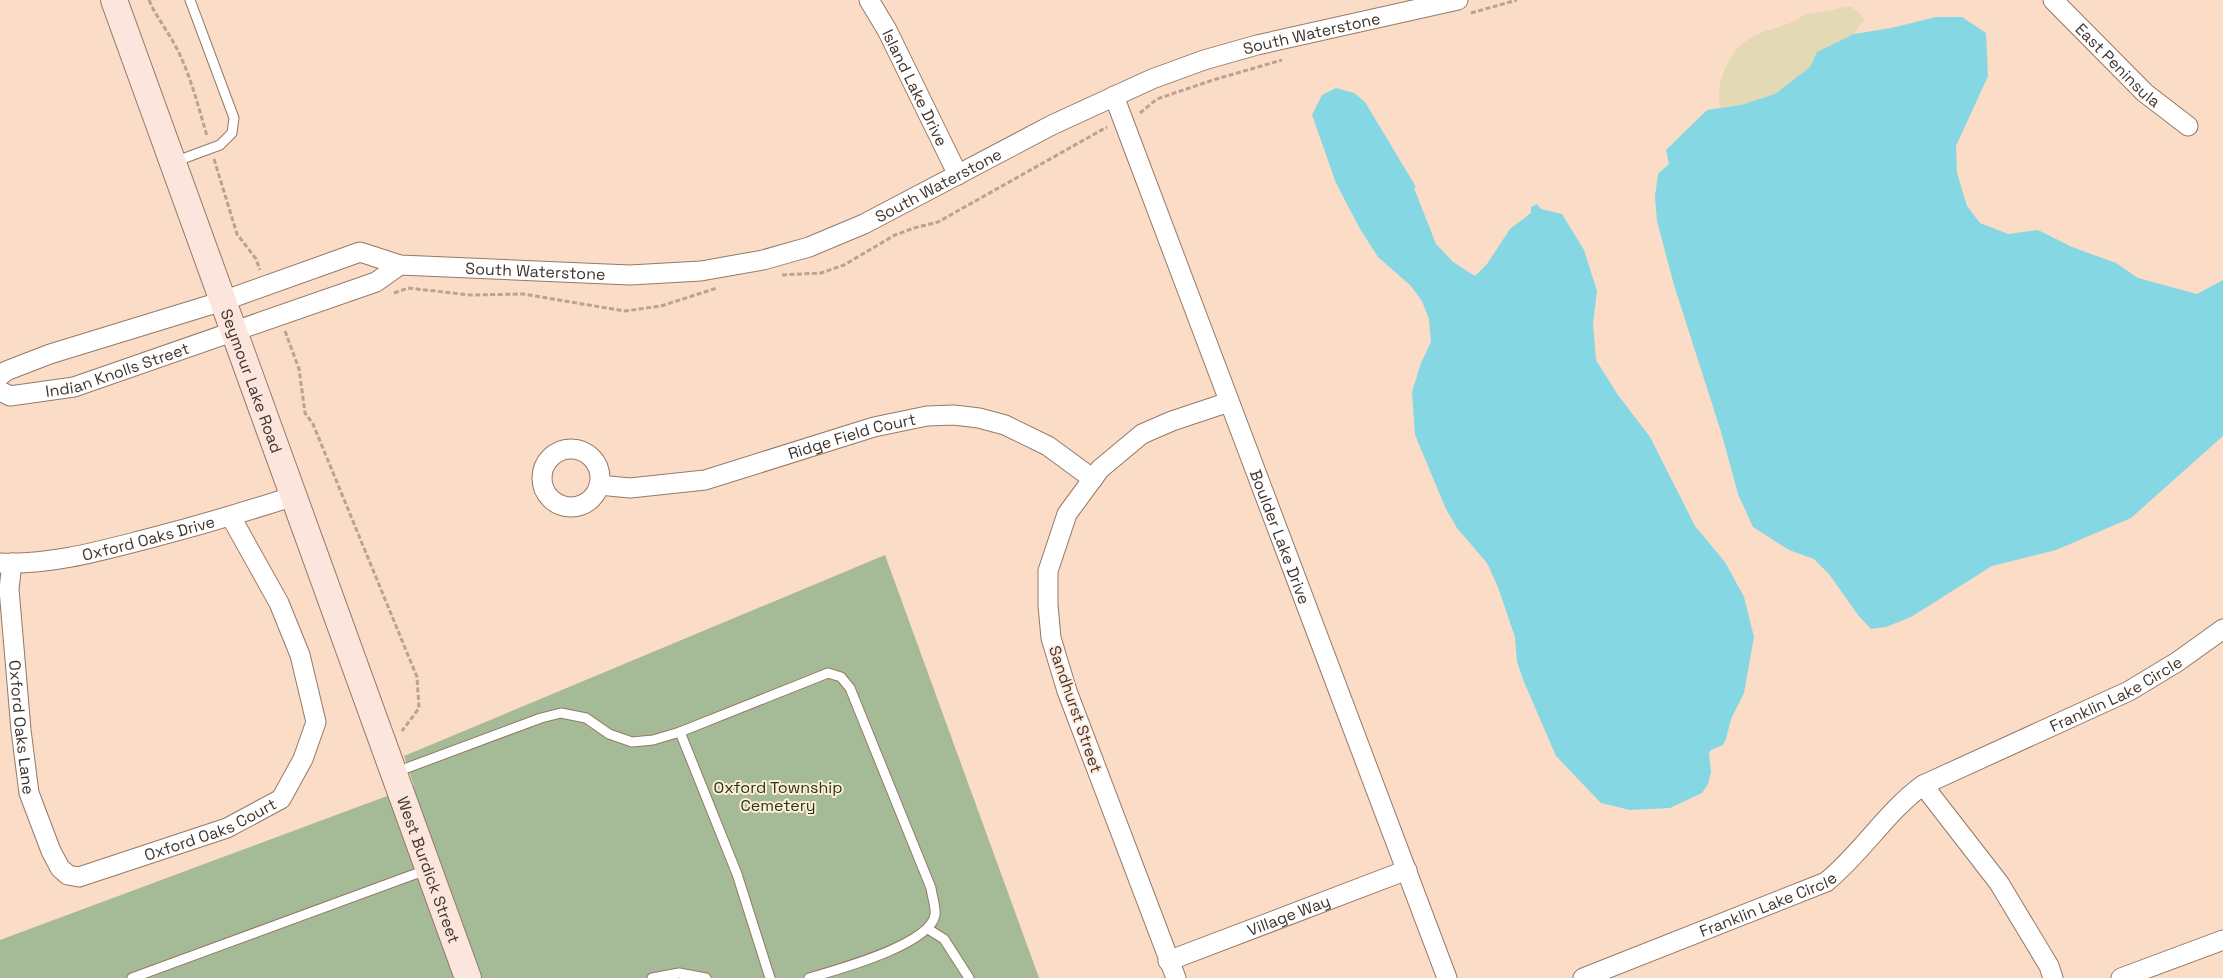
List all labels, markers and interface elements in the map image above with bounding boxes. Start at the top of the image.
street label: South Waterstone [1241,8,1382,59]
street label: East Peninsula [2071,19,2165,112]
street label: Island Lake Drive [877,26,952,150]
street label: South Waterstone [871,143,1005,227]
street label: South Waterstone [465,258,606,285]
street label: Seymour Lake Road [216,306,287,456]
street label: Indian Knolls Street [44,338,192,402]
street label: Ridge Field Court [785,409,918,464]
street label: Boulder Lake Drive [1245,467,1315,607]
street label: Oxford Oaks Drive [80,511,217,566]
street label: Sandhurst Street [1044,643,1107,776]
street label: Franklin Lake Circle [2046,651,2186,737]
street label: Oxford Oaks Lane [4,659,39,796]
park label: Oxford Township Cemetery [713,777,843,816]
street label: Oxford Oaks Court [141,793,280,866]
street label: West Burdick Street [392,794,465,946]
street label: Franklin Lake Circle [1696,867,1842,942]
street label: Village Way [1244,890,1333,941]

